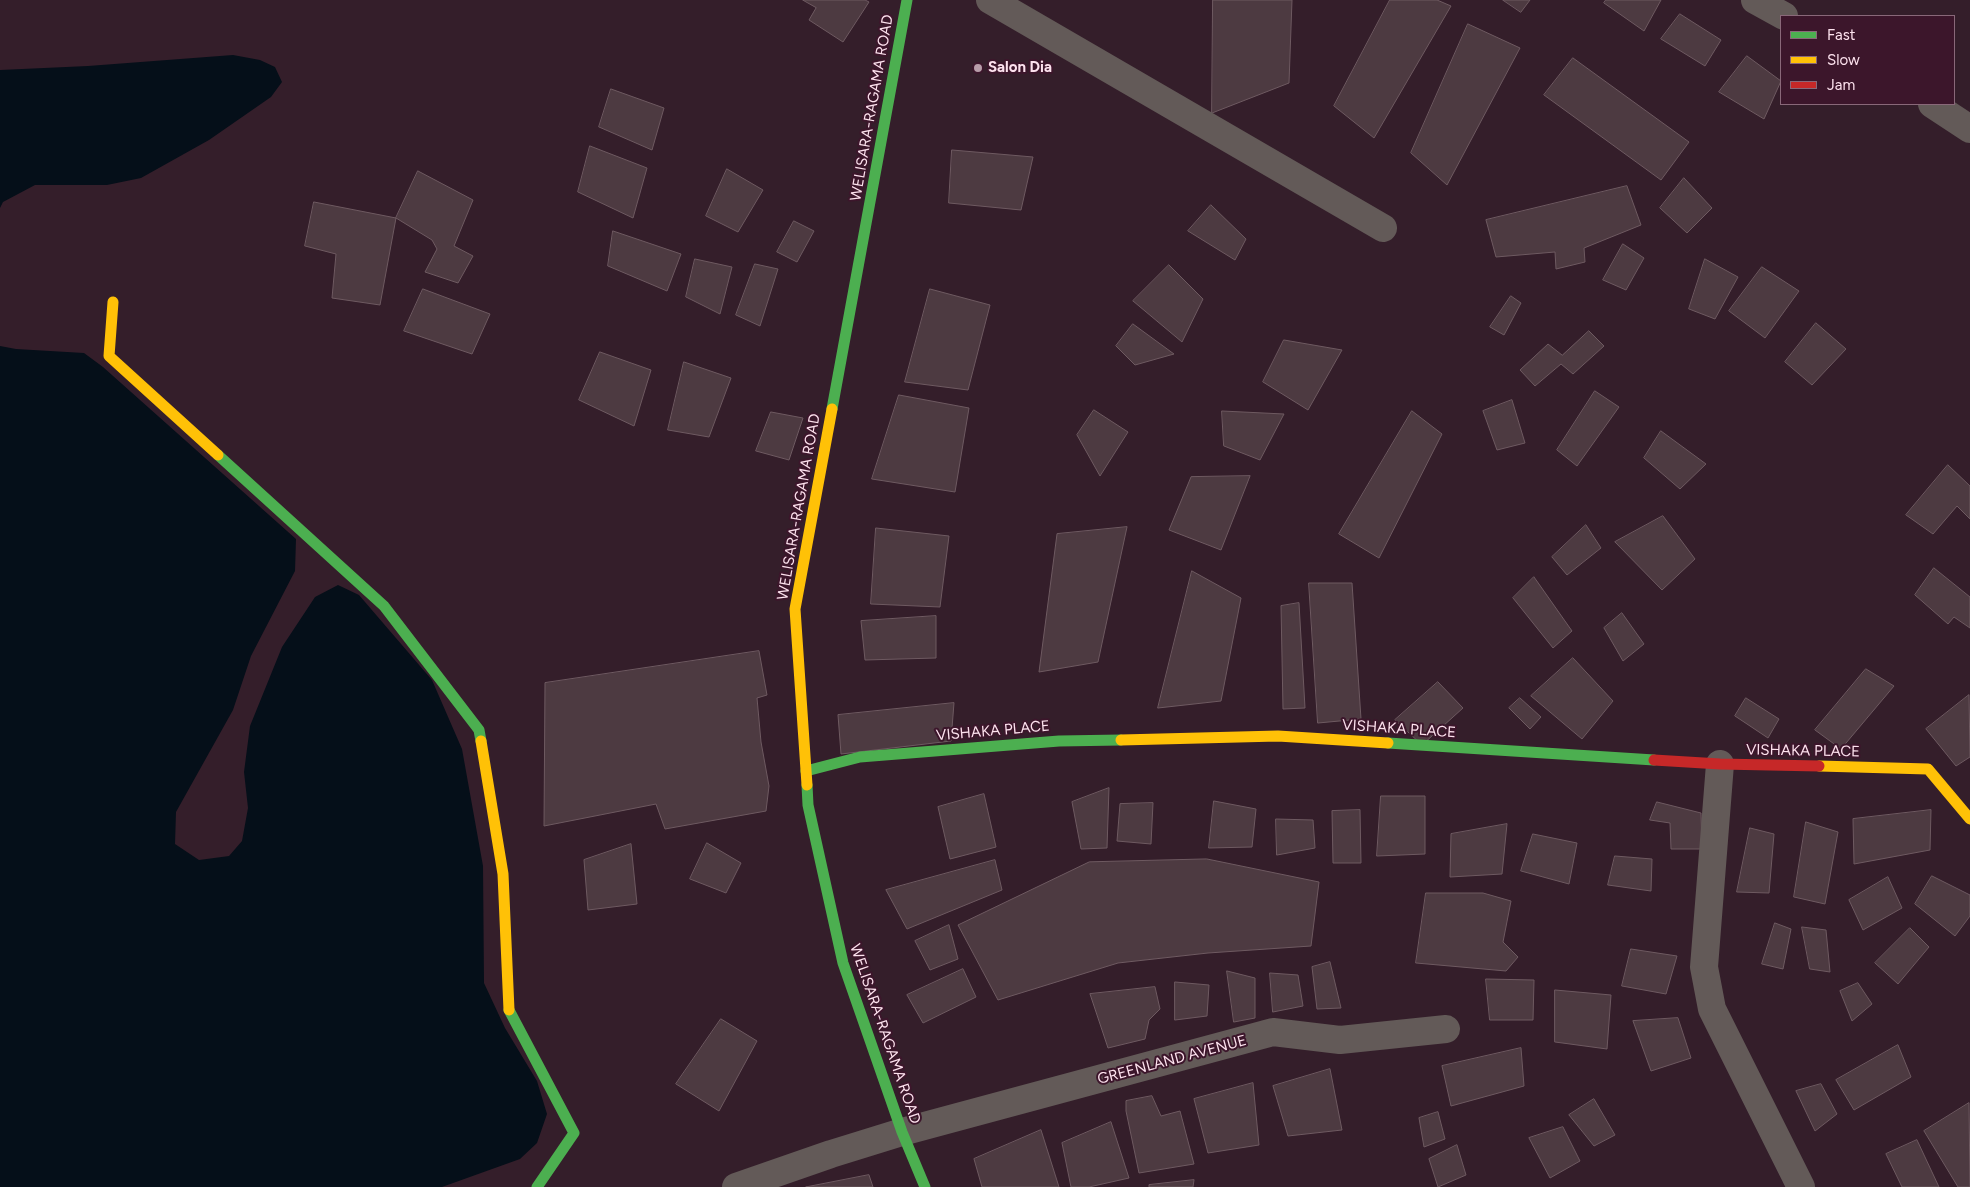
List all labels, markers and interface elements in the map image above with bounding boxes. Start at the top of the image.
street label: WELISARA-RAGAMA ROAD [847,13,897,203]
legend [1780,15,1955,105]
text: Fast [1827,26,1855,44]
text: Slow [1827,51,1860,69]
place label: Salon Dia [988,59,1052,77]
marker: Salon Dia [972,62,984,74]
text: Jam [1827,76,1855,94]
street label: WELISARA-RAGAMA ROAD [774,412,824,602]
street label: VISHAKA PLACE [1341,716,1457,742]
street label: VISHAKA PLACE [935,717,1051,745]
street label: VISHAKA PLACE [1746,741,1860,761]
street label: WELISARA-RAGAMA ROAD [846,942,924,1126]
street label: GREENLAND AVENUE [1095,1031,1249,1089]

